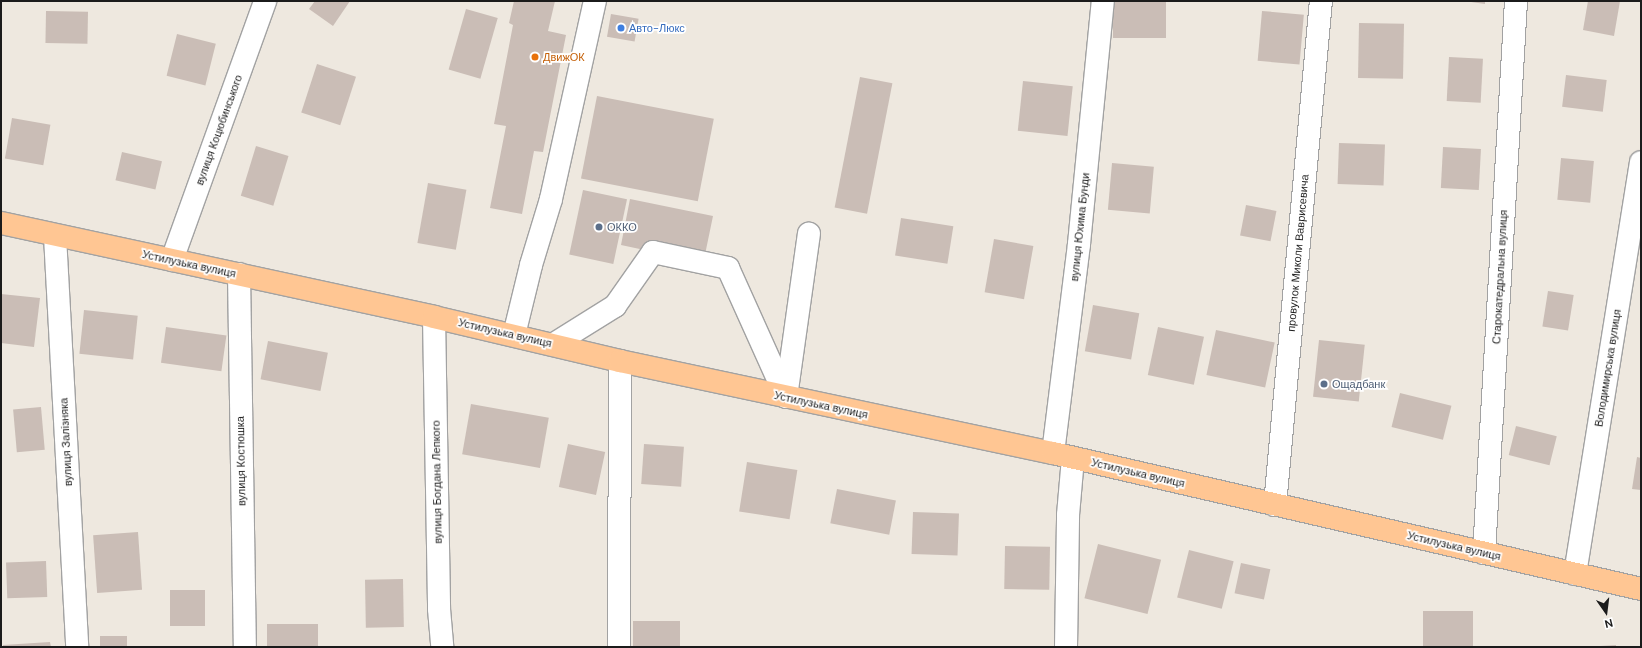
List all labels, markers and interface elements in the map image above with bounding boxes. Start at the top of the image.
place label: Авто-Люкс [629,21,685,35]
marker: Авто-Люкс [616,23,626,33]
place label: ДвижОК [543,50,585,64]
marker: ДвижОК [530,52,540,62]
street label: вулиця Коцюбинського [193,73,245,187]
street label: вулиця Юхима Бунди [1068,172,1092,282]
street label: провулок Миколи Ваврисевича [1285,174,1311,332]
street label: Старокатедральна вулиця [1490,209,1510,345]
place label: ОККО [607,220,637,234]
marker: ОККО [594,222,604,232]
street label: Устилузька вулиця [141,248,237,280]
street label: Володимирська вулиця [1592,308,1624,428]
street label: Устилузька вулиця [457,316,553,350]
place label: Ощадбанк [1332,377,1385,391]
marker: Ощадбанк [1319,379,1329,389]
street label: Устилузька вулиця [773,389,869,421]
street label: вулиця Залізняка [57,397,75,487]
street label: вулиця Костюшка [234,416,248,506]
street label: вулиця Богдана Лепкого [429,420,445,544]
street label: Устилузька вулиця [1090,456,1186,490]
street label: Устилузька вулиця [1406,529,1502,563]
north arrow [1586,592,1626,632]
text: N [1603,616,1614,631]

